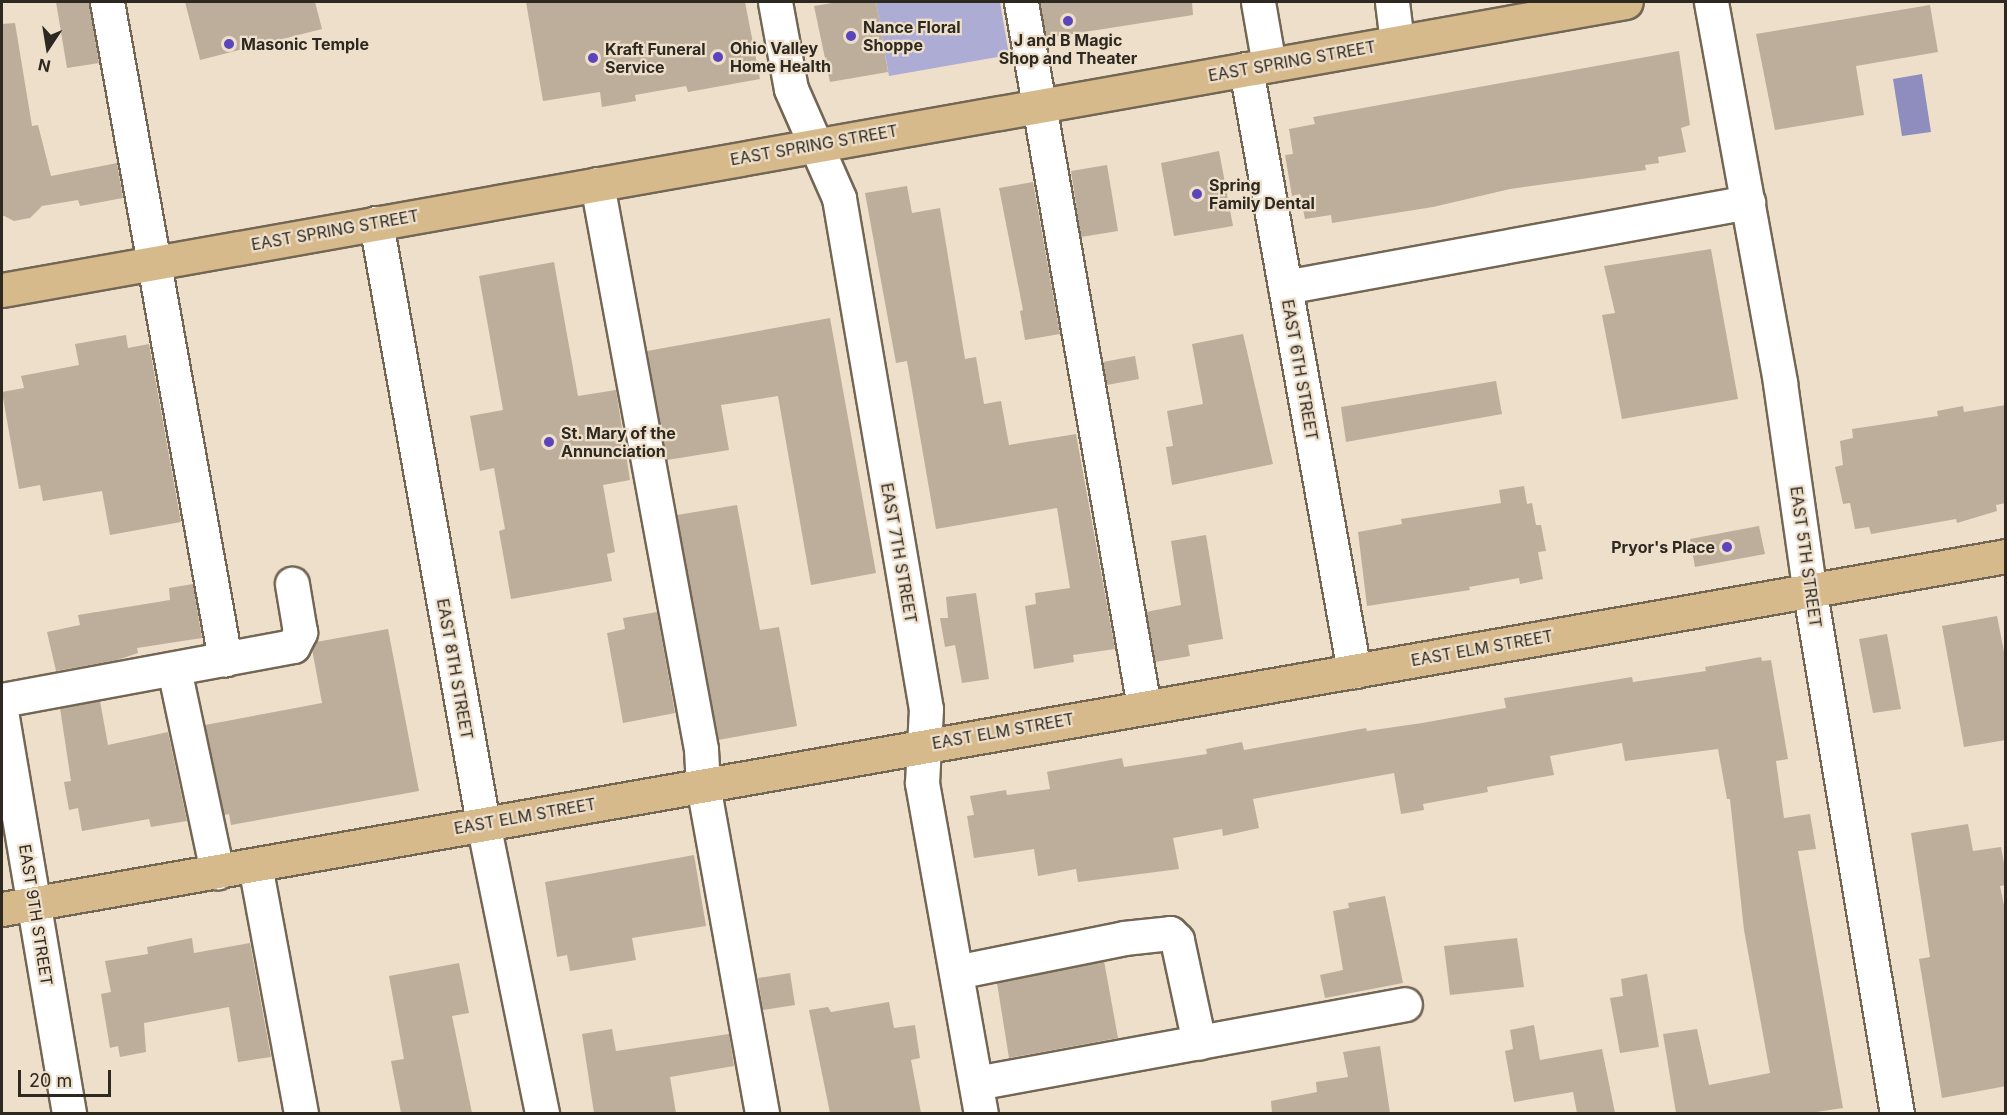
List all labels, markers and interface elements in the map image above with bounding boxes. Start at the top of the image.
marker: J and B Magic Shop and Theater [1061,14,1075,28]
place label: Nance Floral Shoppe [863,17,961,55]
north arrow [18,18,78,78]
marker: Nance Floral Shoppe [844,29,858,43]
place label: J and B Magic Shop and Theater [999,30,1137,68]
place label: Masonic Temple [241,34,369,54]
marker: Masonic Temple [222,37,236,51]
street label: EAST SPRING STREET [1207,37,1377,85]
place label: Ohio Valley Home Health [730,38,831,76]
place label: Kraft Funeral Service [605,39,706,77]
marker: Ohio Valley Home Health [711,50,725,64]
marker: Kraft Funeral Service [586,51,600,65]
text: N [36,55,52,77]
street label: EAST SPRING STREET [729,121,899,169]
place label: Spring Family Dental [1209,175,1315,213]
marker: Spring Family Dental [1190,187,1204,201]
street label: EAST SPRING STREET [250,206,420,254]
street label: EAST 6TH STREET [1278,298,1322,442]
place label: St. Mary of the Annunciation [561,423,676,461]
marker: St. Mary of the Annunciation [542,435,556,449]
street label: EAST 7TH STREET [877,481,921,625]
street label: EAST 5TH STREET [1787,485,1825,629]
place label: Pryor's Place [1611,537,1715,557]
marker: Pryor's Place [1720,540,1734,554]
street label: EAST 8TH STREET [433,597,477,741]
street label: EAST ELM STREET [1410,626,1554,670]
street label: EAST ELM STREET [931,709,1075,753]
street label: EAST ELM STREET [453,794,597,838]
street label: EAST 9TH STREET [15,843,57,987]
scale bar [21,1058,114,1096]
text: 20 m [29,1070,72,1091]

